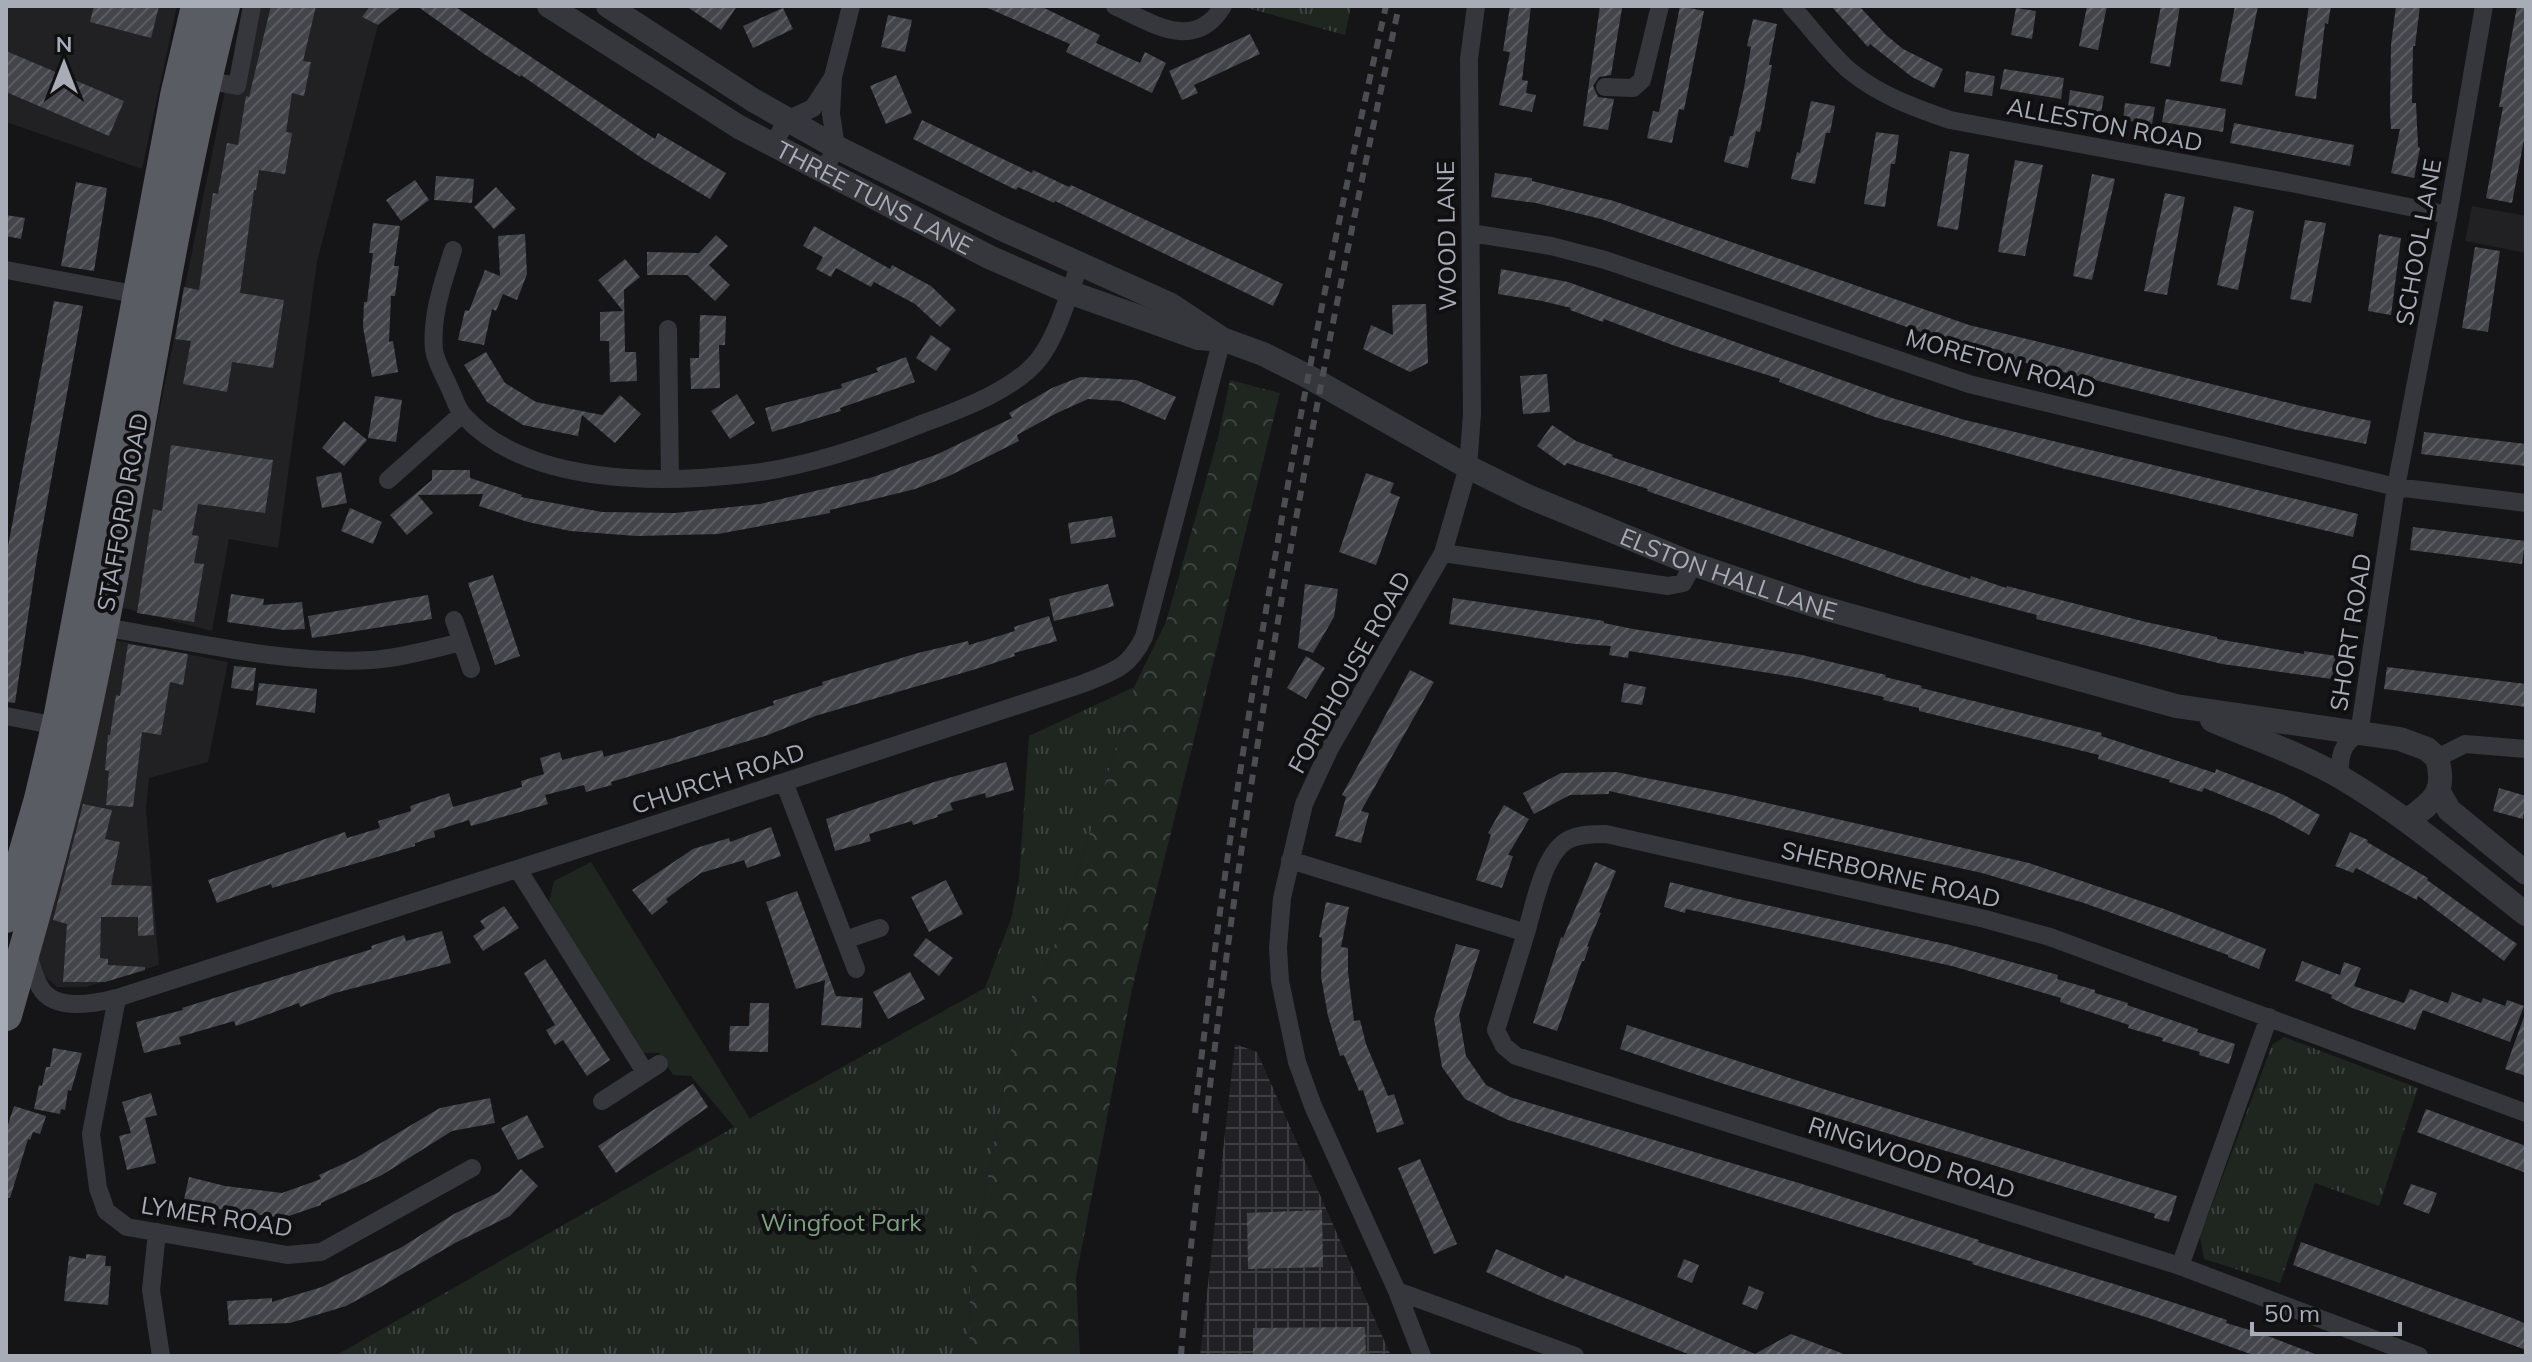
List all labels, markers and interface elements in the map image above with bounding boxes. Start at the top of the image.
north arrow [24,24,104,104]
text: N [56,30,72,58]
street label: ALLESTON ROAD [2005,90,2205,158]
street label: THREE TUNS LANE [771,134,978,261]
street label: SCHOOL LANE [2389,156,2447,328]
street label: WOOD LANE [1430,161,1462,311]
street label: MORETON ROAD [1903,322,2099,404]
street label: STAFFORD ROAD [90,410,154,614]
street label: ELSTON HALL LANE [1616,521,1841,626]
street label: SHORT ROAD [2323,551,2377,713]
street label: FORDHOUSE ROAD [1281,566,1417,778]
street label: CHURCH ROAD [628,736,808,820]
street label: SHERBORNE ROAD [1778,834,2004,914]
street label: RINGWOOD ROAD [1805,1109,2019,1205]
street label: LYMER ROAD [139,1189,295,1243]
park label: Wingfoot Park [760,1207,922,1237]
scale bar [2252,1286,2400,1336]
text: 50 m [2264,1298,2320,1328]

